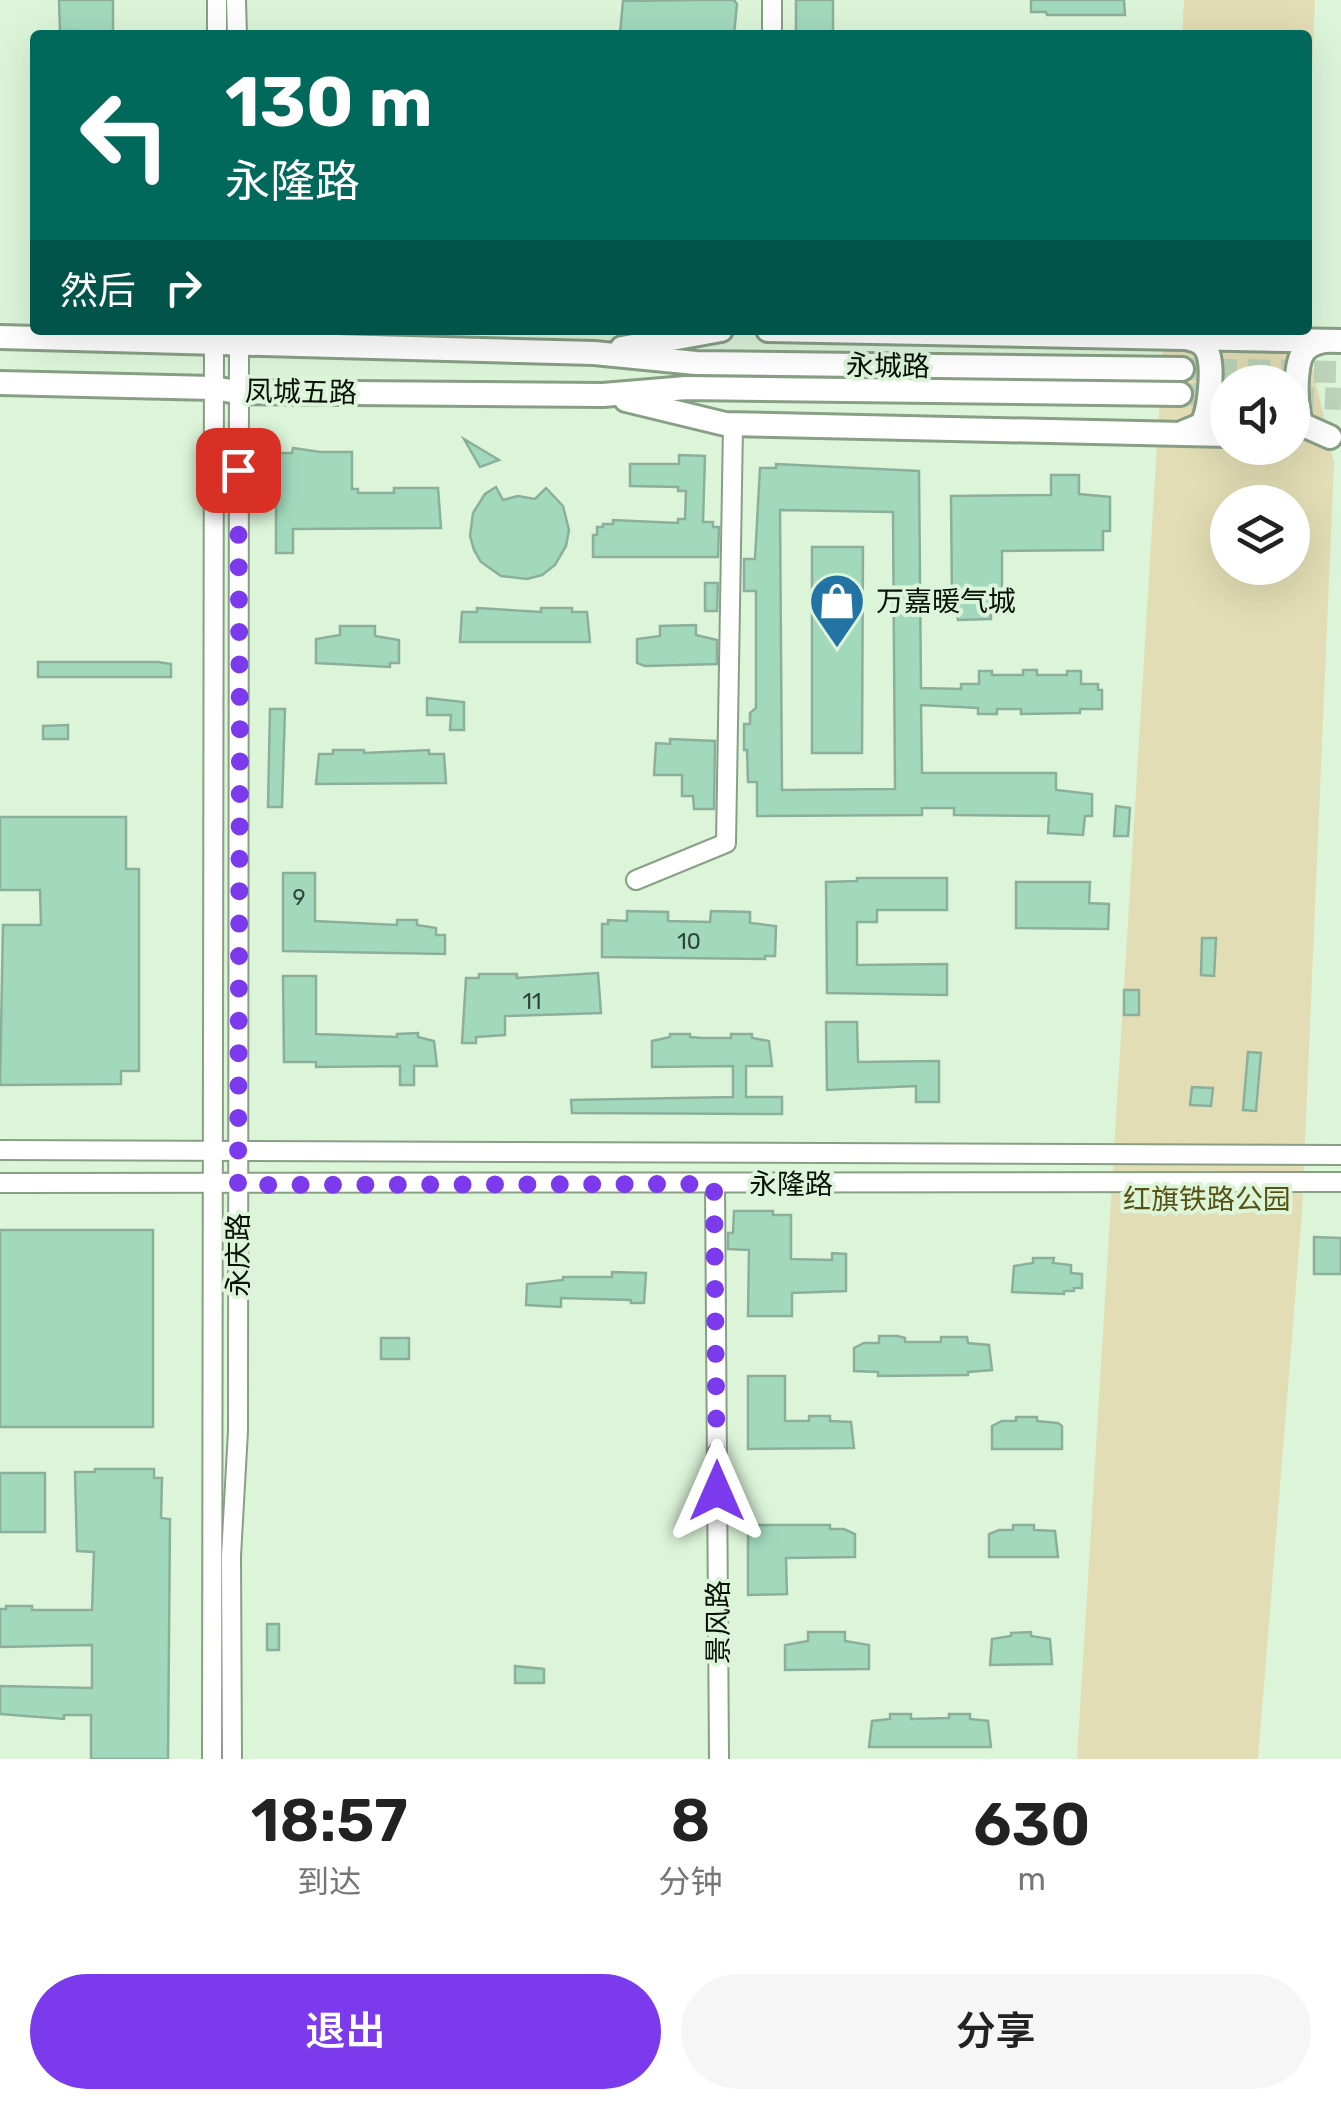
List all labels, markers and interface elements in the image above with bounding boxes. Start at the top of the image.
text: 130 m [225,61,433,144]
icon: left [60,70,190,200]
text: 永隆路 [225,155,360,208]
icon: right [156,260,211,315]
text: 然后 [60,268,136,314]
street label: 永城路 [846,349,930,383]
map controls [1210,365,1310,585]
button: sound [1210,365,1310,465]
street label: 凤城五路 [245,375,357,409]
pin [196,428,281,513]
icon: arrive [211,443,266,498]
button: layers [1210,485,1310,585]
shop icon: 万嘉暖气城 [807,571,867,650]
place label: 万嘉暖气城 [876,585,1016,618]
house number: 9 [292,884,306,911]
house number: 10 [677,928,701,955]
house number: 11 [523,988,541,1015]
street label: 永隆路 [749,1168,833,1201]
park label: 红旗铁路公园 [1123,1183,1291,1216]
street label: 永庆路 [222,1213,255,1297]
position arrow [665,1439,769,1543]
street label: 景风路 [702,1580,735,1664]
text: 18:57 [251,1785,408,1856]
text: 8 [671,1785,711,1856]
text: 630 [973,1789,1090,1860]
text: m [1018,1860,1046,1898]
text: 到达 [297,1863,361,1901]
text: 分钟 [659,1863,723,1901]
button: 退出 [30,1974,661,2089]
button: 分享 [681,1974,1311,2089]

